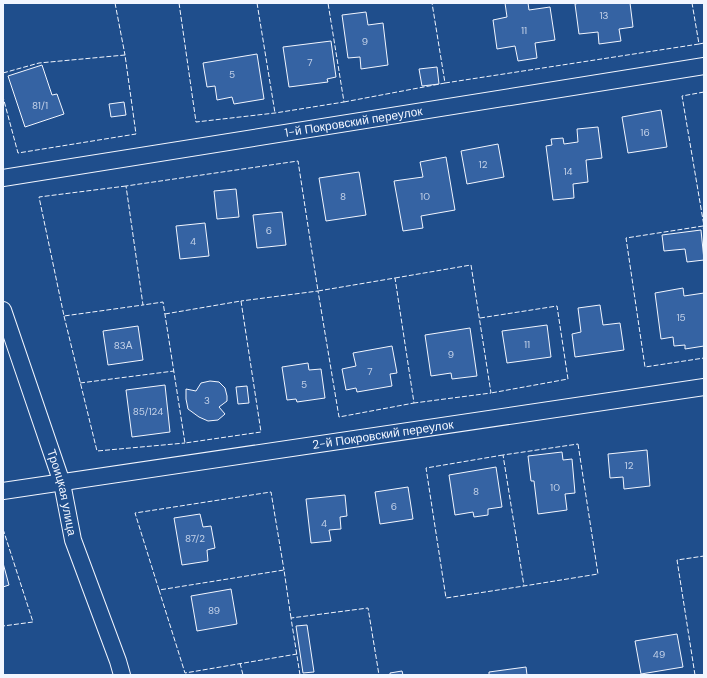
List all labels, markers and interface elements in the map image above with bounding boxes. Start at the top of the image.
house number: 13 [599,9,609,22]
house number: 11 [521,24,527,37]
house number: 9 [362,35,368,48]
house number: 7 [307,56,313,69]
house number: 5 [229,68,235,81]
house number: 81/1 [32,99,48,112]
street label: 1-й Покровский переулок [283,103,424,141]
house number: 16 [640,126,650,139]
house number: 12 [479,158,488,171]
house number: 14 [563,165,573,178]
house number: 8 [340,190,346,203]
house number: 10 [420,190,430,203]
house number: 6 [266,224,272,237]
house number: 4 [190,235,196,248]
house number: 15 [676,311,686,324]
house number: 11 [524,338,530,351]
house number: 83А [114,339,133,352]
house number: 9 [448,348,454,361]
house number: 7 [367,365,373,378]
house number: 5 [301,378,307,391]
house number: 3 [204,394,210,407]
house number: 85/124 [133,405,163,418]
street label: 2-й Покровский переулок [311,416,455,453]
street label: Троицкая улица [43,447,80,537]
house number: 12 [625,459,634,472]
house number: 10 [550,481,560,494]
house number: 8 [473,485,479,498]
house number: 6 [391,500,397,513]
house number: 4 [321,517,327,530]
house number: 87/2 [185,532,205,545]
house number: 89 [208,604,220,617]
house number: 49 [653,648,665,661]

